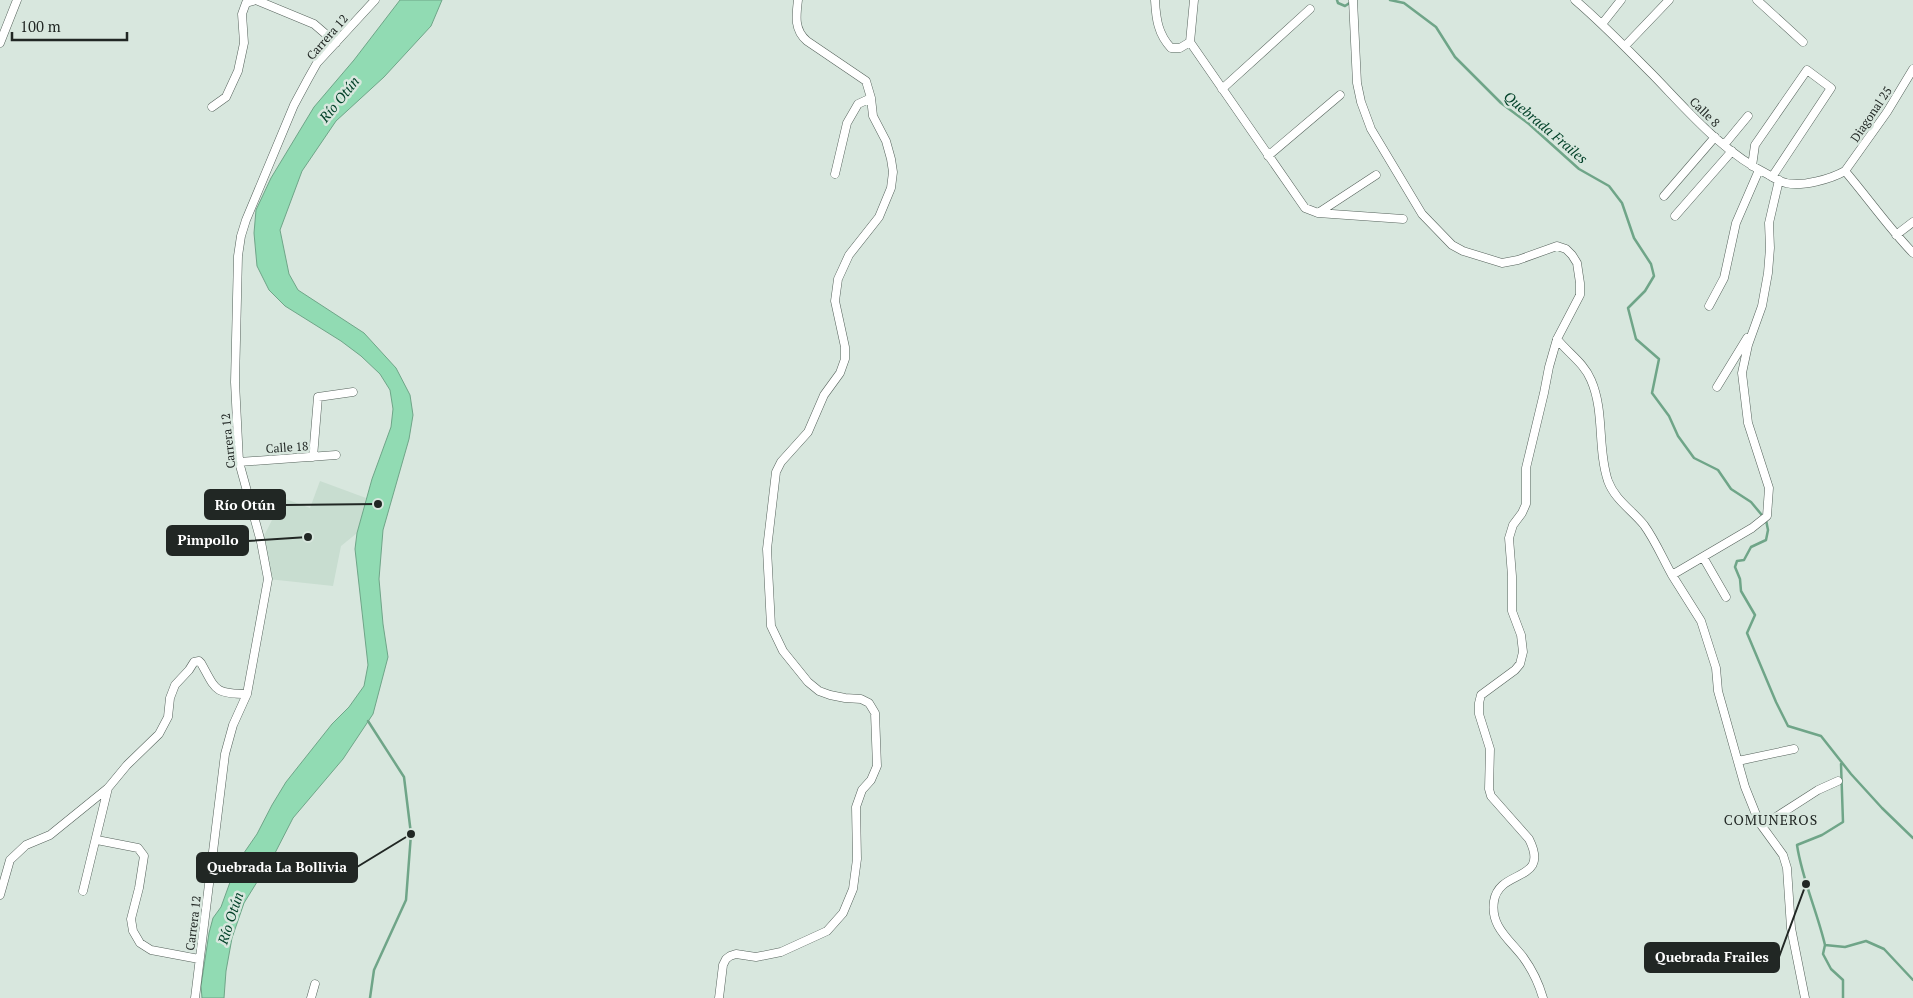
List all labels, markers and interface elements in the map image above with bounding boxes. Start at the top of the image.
scale bar [12,10,128,42]
street label: Carrera 12 [303,11,351,63]
text: 100 m [20,16,61,36]
water label: Río Otún [314,72,363,127]
street label: Diagonal 25 [1847,83,1895,145]
water label: Quebrada Frailes [1500,86,1592,168]
street label: Calle 8 [1687,94,1723,130]
street label: Carrera 12 [218,413,238,469]
street label: Calle 18 [265,438,309,456]
callout: Río Otún [205,490,285,519]
text: Río Otún [215,495,275,514]
callout: Pimpollo [167,526,248,555]
text: Pimpollo [178,530,239,549]
district label: COMUNEROS [1724,810,1818,829]
callout: Quebrada La Bollivia [197,853,357,882]
text: Quebrada La Bollivia [207,857,347,876]
water label: Río Otún [212,889,247,947]
street label: Carrera 12 [182,895,204,951]
callout: Quebrada Frailes [1645,943,1779,972]
text: Quebrada Frailes [1655,947,1769,966]

